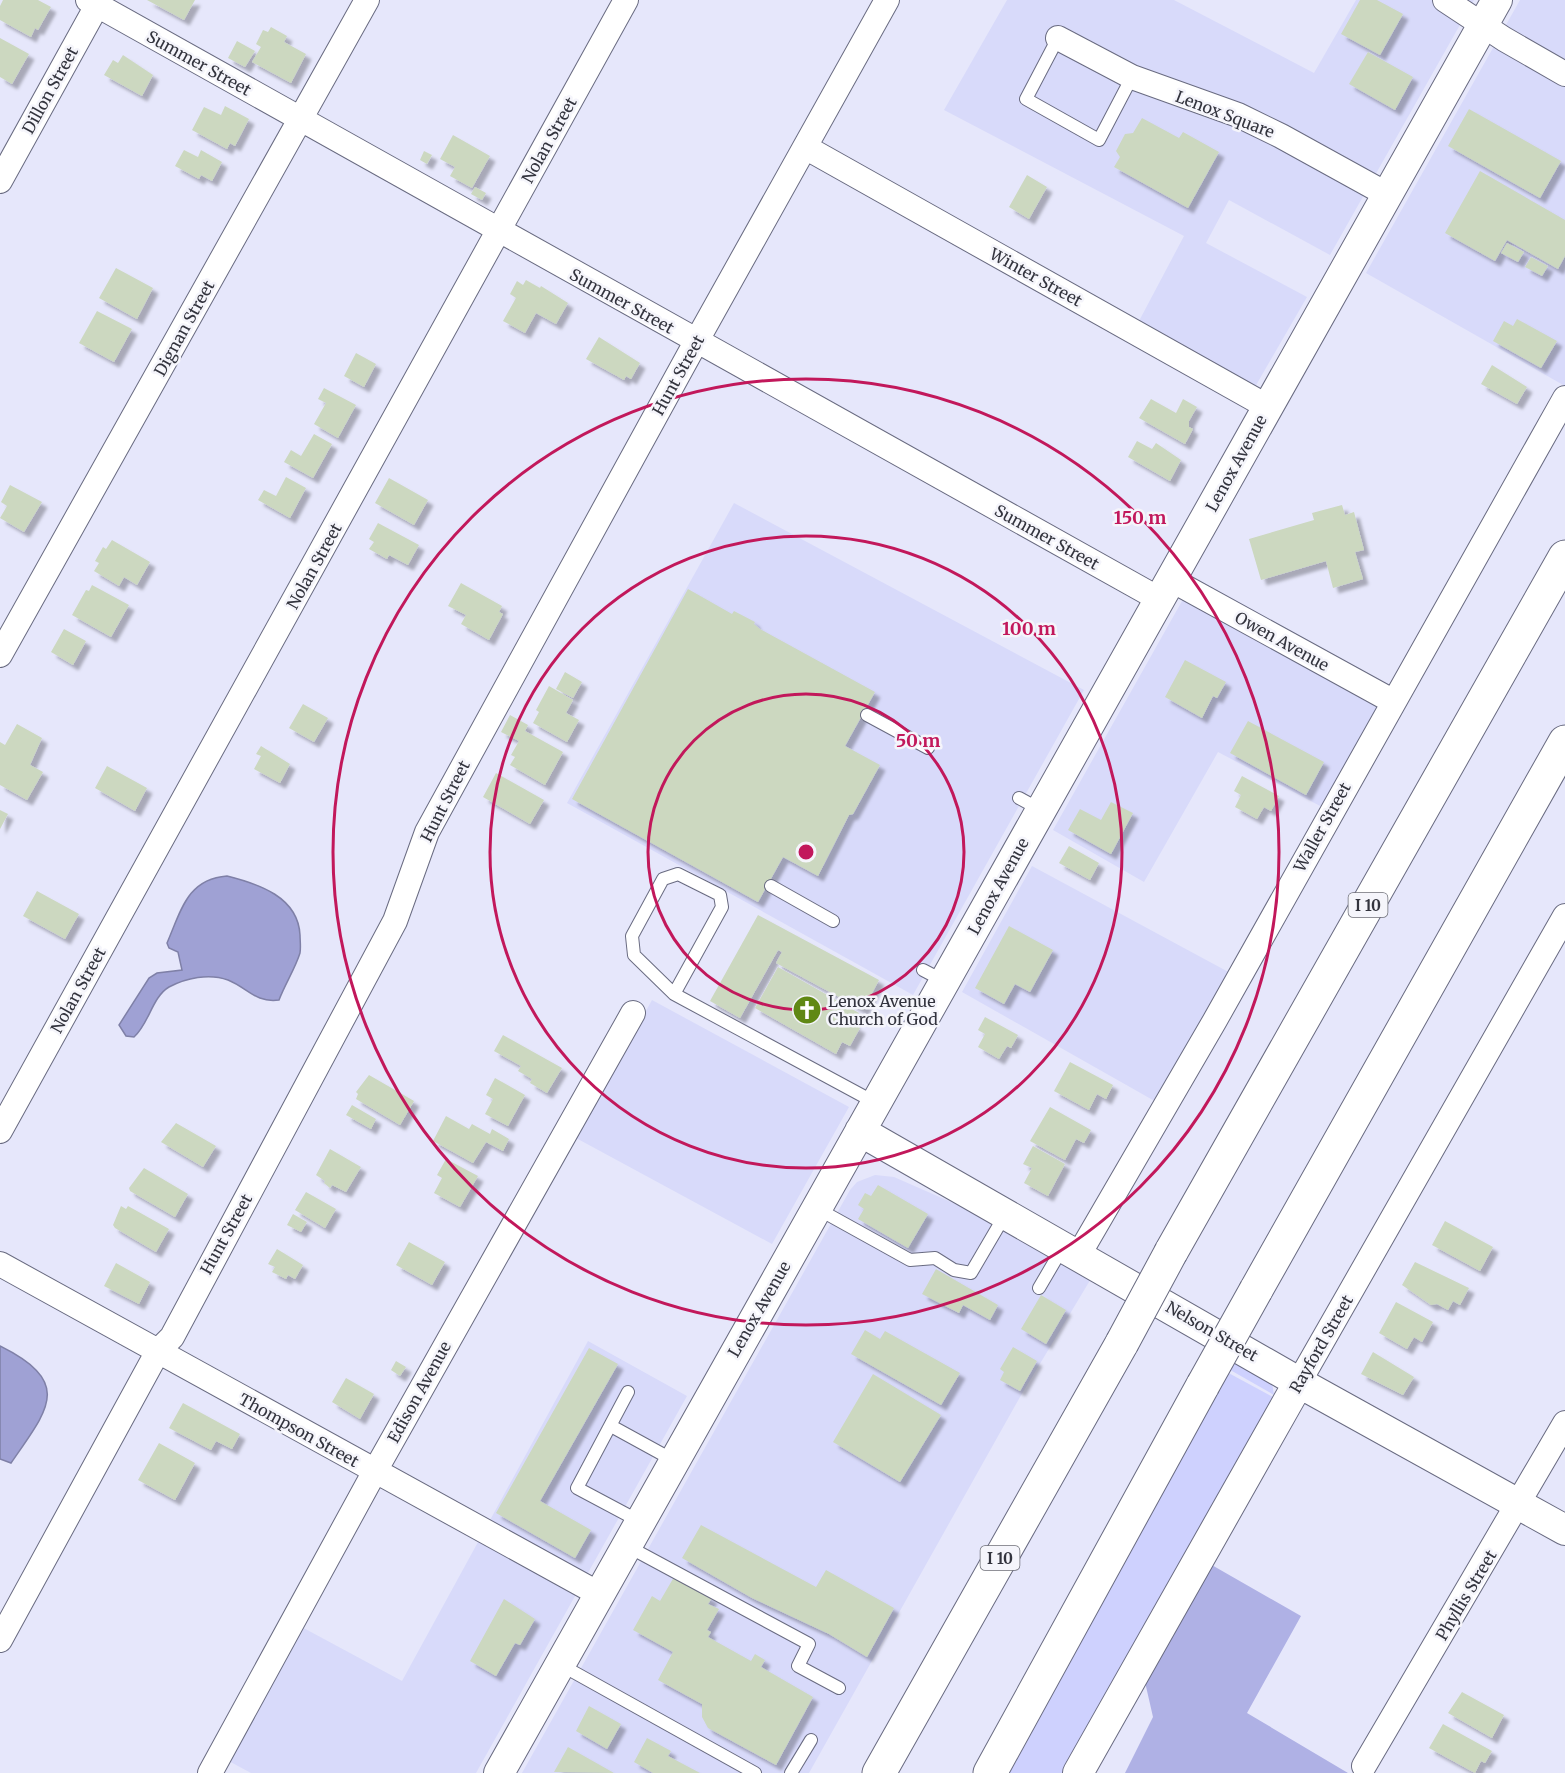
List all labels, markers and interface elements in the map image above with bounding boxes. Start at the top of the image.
street label: Summer Street [143,26,255,100]
street label: Dillon Street [18,42,83,137]
street label: Lenox Square [1173,86,1277,142]
street label: Nolan Street [517,93,581,186]
street label: Winter Street [985,243,1086,311]
street label: Summer Street [566,264,678,338]
street label: Dignan Street [149,276,219,379]
street label: Hunt Street [648,331,709,419]
street label: Lenox Avenue [1201,411,1271,515]
street label: Summer Street [991,500,1103,574]
text: 150 m [1114,506,1166,529]
street label: Nolan Street [282,519,346,612]
street label: Owen Avenue [1232,607,1332,675]
text: 100 m [1002,617,1056,640]
text: 50 m [896,729,940,752]
street label: Hunt Street [416,756,474,845]
street label: Waller Street [1289,778,1355,876]
street label: Lenox Avenue [963,834,1033,938]
centre of rings [796,842,816,862]
road number: I 10 [1348,893,1388,917]
street label: Nolan Street [46,943,110,1036]
place label: Lenox Avenue Church of God [828,991,938,1029]
church icon: Lenox Avenue Church of God [791,994,823,1026]
street label: Hunt Street [196,1190,257,1278]
street label: Lenox Avenue [723,1257,795,1361]
street label: Rayford Street [1285,1291,1357,1397]
street label: Nelson Street [1162,1297,1262,1366]
street label: Edison Avenue [383,1338,455,1446]
street label: Thompson Street [236,1389,363,1472]
road number: I 10 [980,1546,1020,1570]
street label: Phyllis Street [1431,1546,1501,1644]

